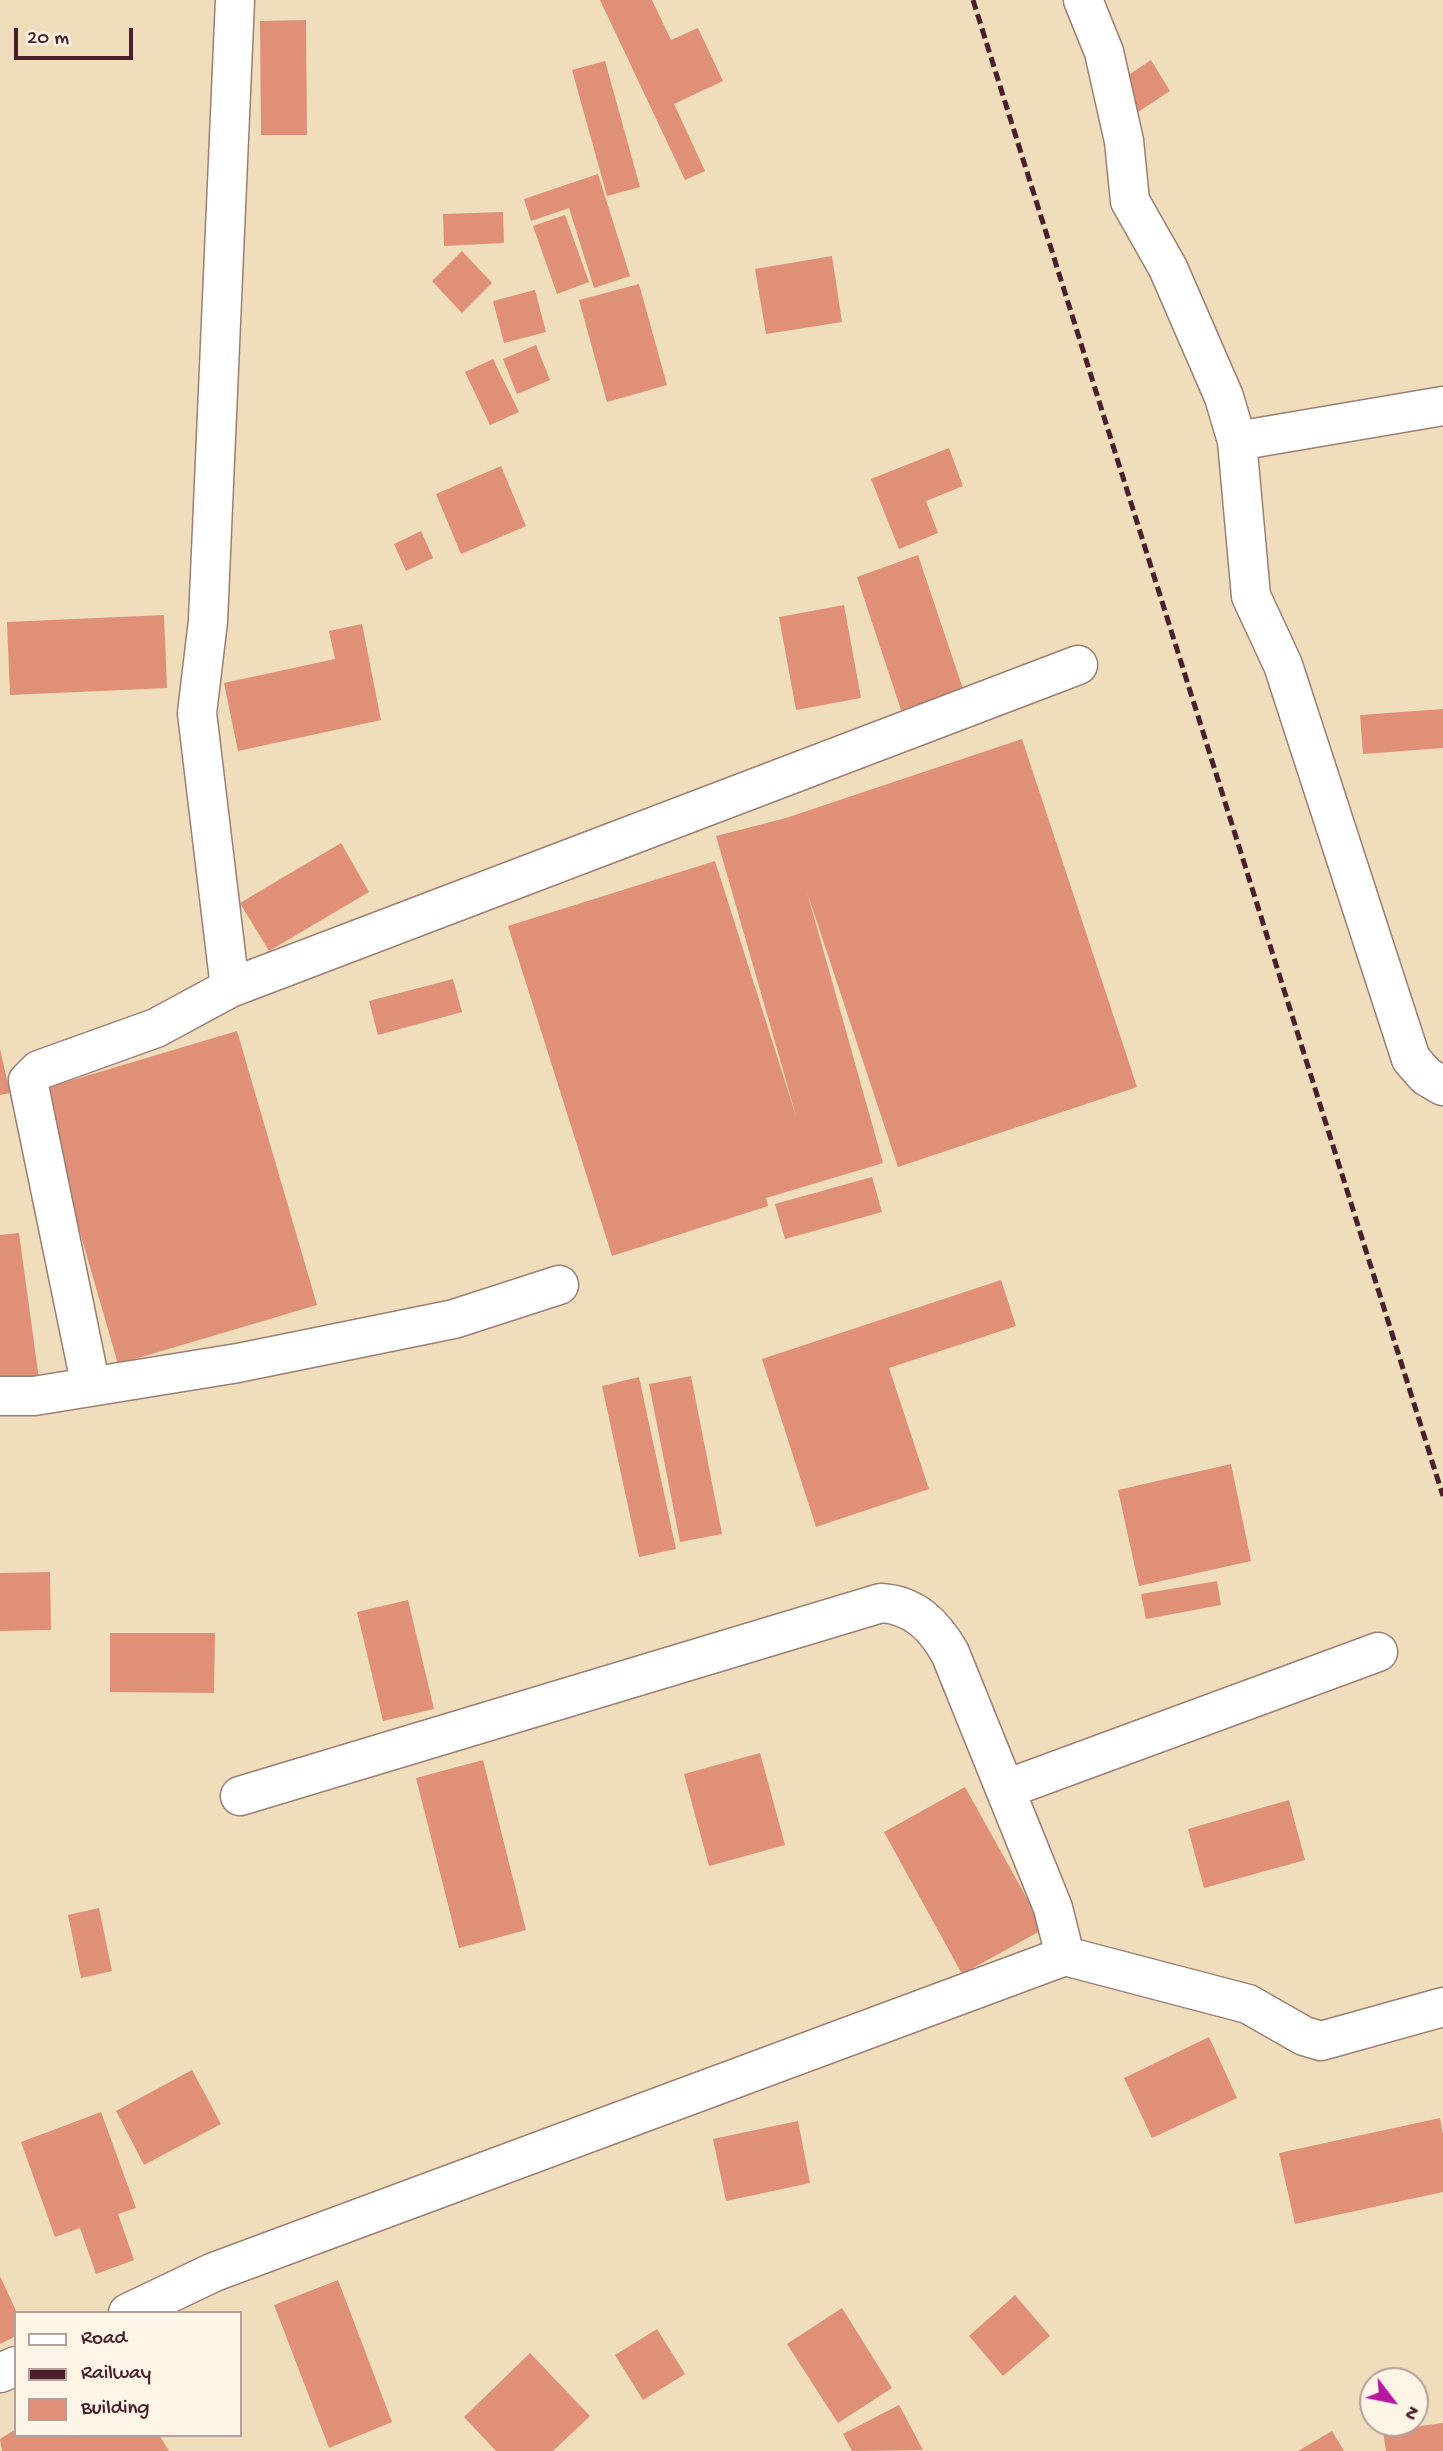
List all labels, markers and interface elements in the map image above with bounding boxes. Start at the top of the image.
scale bar [18,14,136,58]
text: 20 m [27,27,69,52]
legend [14,2311,242,2437]
text: Road [81,2327,127,2352]
text: Railway [81,2362,151,2387]
north arrow [1359,2367,1429,2437]
text: Building [81,2397,150,2422]
text: N [1397,2401,1424,2424]

